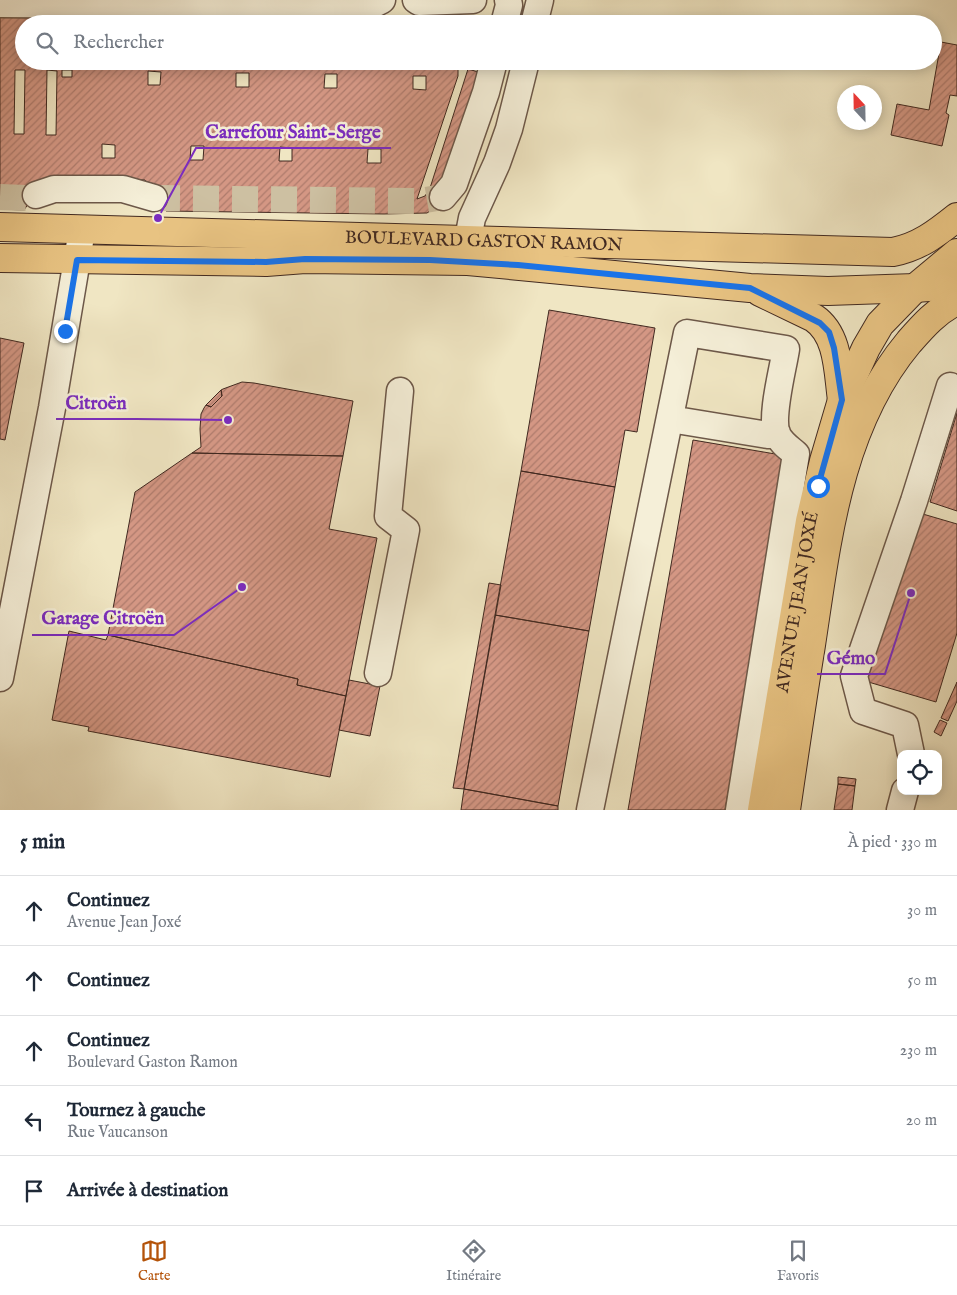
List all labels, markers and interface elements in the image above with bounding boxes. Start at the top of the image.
search box [15,15,942,70]
icon: search [33,29,61,57]
text: Rechercher [73,31,164,55]
north arrow [837,85,882,130]
callout: Carrefour Saint-Serge [196,114,391,148]
text: Carrefour Saint-Serge [205,121,381,145]
street label: BOULEVARD GASTON RAMON [345,227,623,257]
route end [54,320,77,343]
callout: Citroën [56,385,137,419]
text: Citroën [65,392,127,416]
route start [807,475,830,498]
street label: AVENUE JEAN JOXÉ [772,509,825,695]
callout: Garage Citroën [32,601,174,635]
text: Garage Citroën [42,607,164,631]
callout: Gémo [817,640,885,674]
text: Gémo [827,647,875,671]
map controls [897,750,942,795]
button: locate [897,750,942,795]
text: 5 min [20,829,65,856]
text: À pied · 330 m [848,833,937,853]
text: Continuez [67,889,150,913]
icon: ahead [20,897,48,925]
text: 30 m [907,901,937,921]
text: Avenue Jean Joxé [67,913,181,933]
icon: ahead [20,967,48,995]
text: Continuez [67,969,150,993]
text: 50 m [908,971,937,991]
text: Continuez [67,1029,150,1053]
icon: ahead [20,1037,48,1065]
text: 230 m [900,1041,937,1061]
text: Boulevard Gaston Ramon [67,1053,238,1073]
text: Tournez à gauche [67,1099,206,1123]
icon: left [20,1107,48,1135]
text: 20 m [906,1111,937,1131]
text: Rue Vaucanson [67,1123,168,1143]
icon: arrive [20,1177,48,1205]
text: Arrivée à destination [67,1179,228,1203]
tab: Carte [138,1237,170,1285]
tab: Itinéraire [446,1237,501,1285]
tab: Favoris [777,1237,819,1285]

